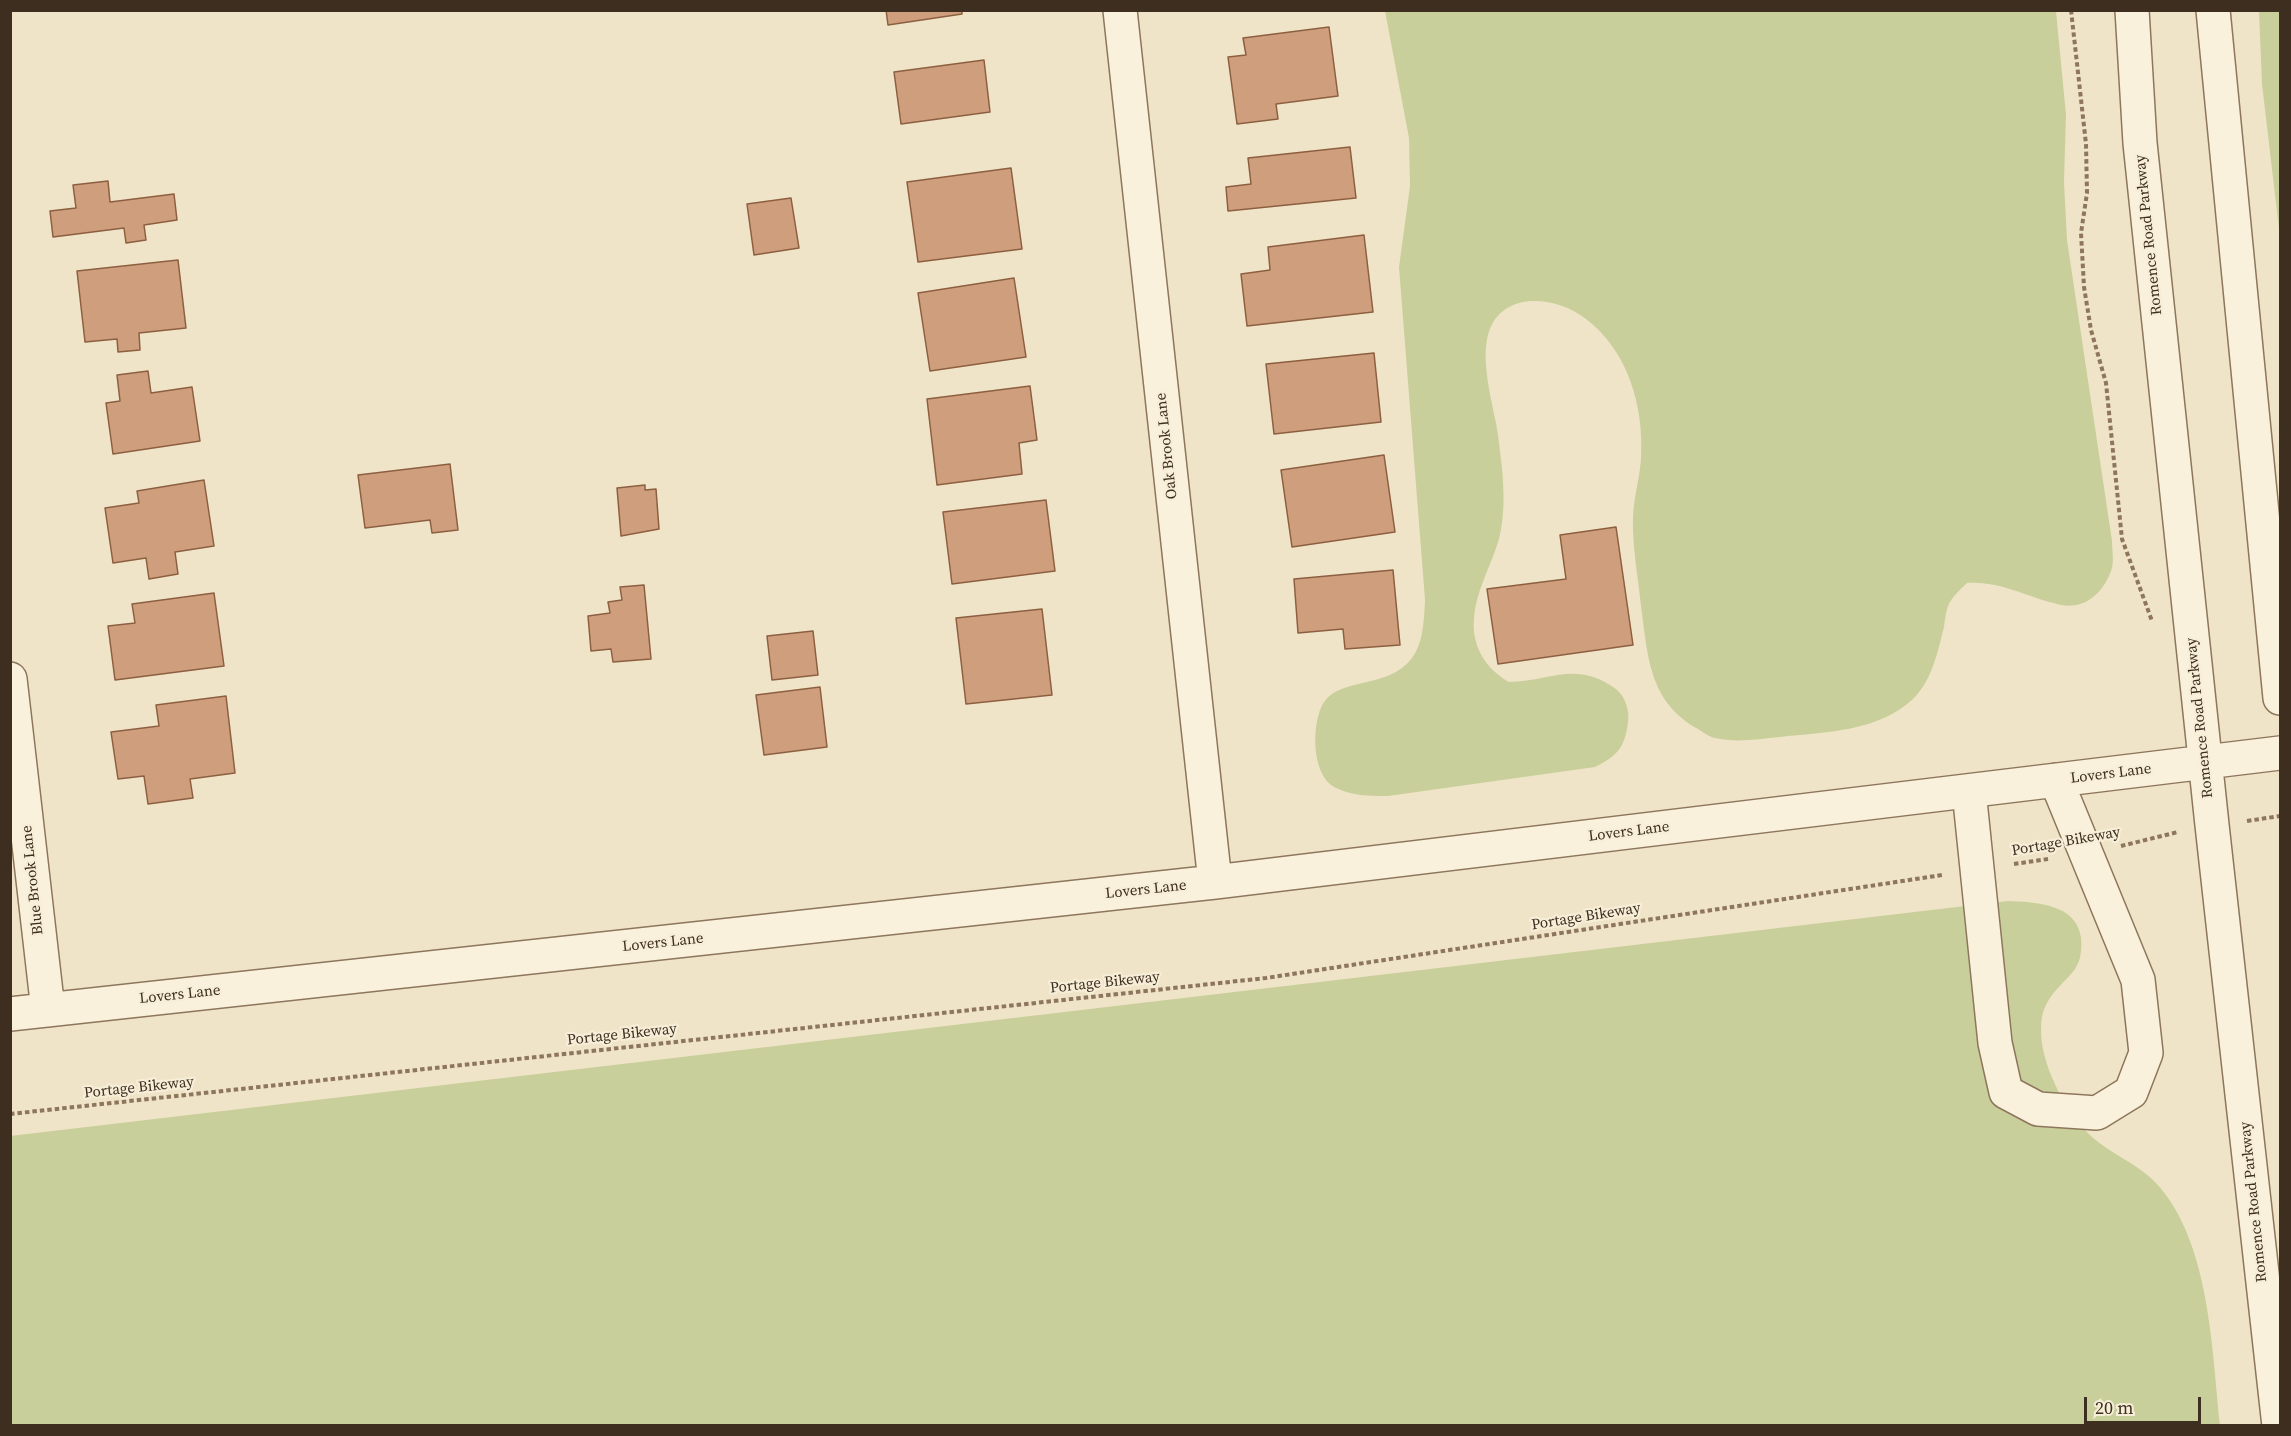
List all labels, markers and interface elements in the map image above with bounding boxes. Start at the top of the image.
street label: Romence Road Parkway [2132,154,2166,316]
street label: Oak Brook Lane [1152,392,1182,500]
street label: Romence Road Parkway [2183,637,2217,799]
street label: Lovers Lane [2069,760,2153,788]
street label: Lovers Lane [1587,818,1671,846]
street label: Blue Brook Lane [18,824,48,936]
street label: Portage Bikeway [2010,824,2122,860]
street label: Lovers Lane [1105,877,1187,903]
street label: Portage Bikeway [1530,899,1642,935]
street label: Lovers Lane [622,930,704,956]
street label: Portage Bikeway [1049,968,1161,998]
street label: Lovers Lane [139,982,221,1008]
street label: Portage Bikeway [566,1020,678,1050]
street label: Portage Bikeway [83,1073,195,1103]
street label: Romence Road Parkway [2237,1121,2271,1283]
scale bar [2087,1385,2204,1423]
text: 20 m [2095,1395,2133,1420]

